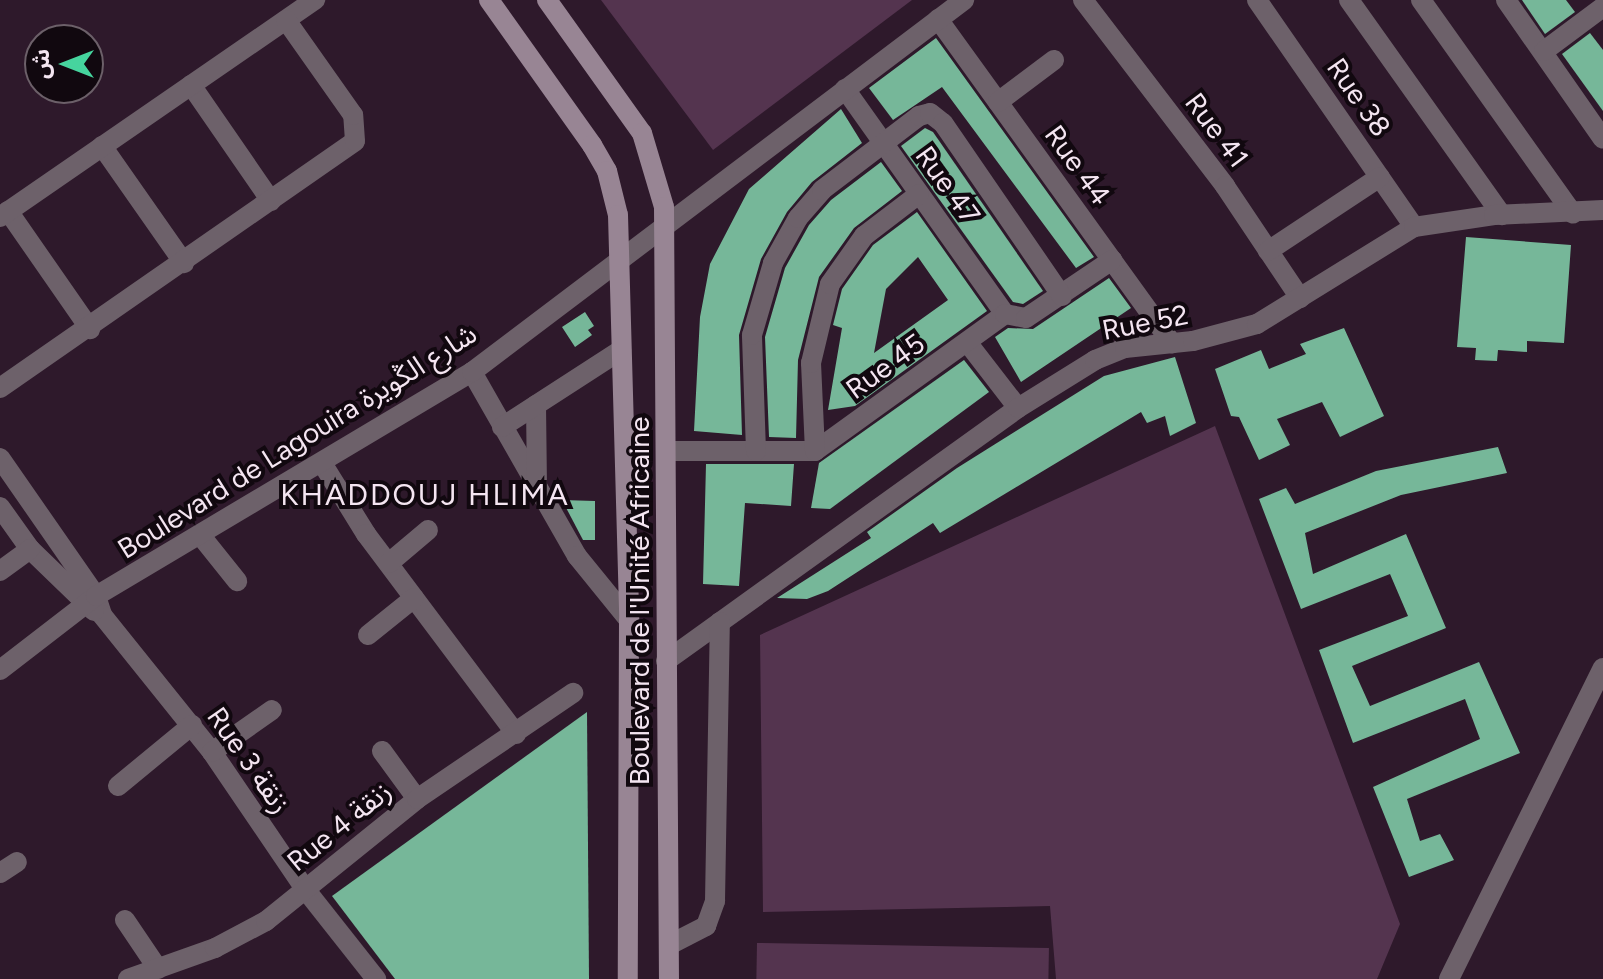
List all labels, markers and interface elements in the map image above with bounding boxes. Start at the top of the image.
north arrow [24,24,104,104]
text: ش [28,49,55,79]
street label: Rue 38 [1320,51,1398,143]
street label: Rue 41 [1178,86,1256,174]
street label: Rue 44 [1038,119,1118,211]
street label: Rue 47 [909,140,987,230]
street label: Rue 52 [1099,297,1191,347]
street label: Boulevard de Lagouira شارع الڭويرة [111,316,483,566]
street label: Rue 45 [839,326,931,406]
street label: Boulevard de l'Unité Africaine [622,417,656,785]
district label: KHADDOUJ HLIMA [280,477,570,513]
street label: Rue 3 زنقة [200,700,298,820]
street label: Rue 4 زنقة [280,774,398,878]

